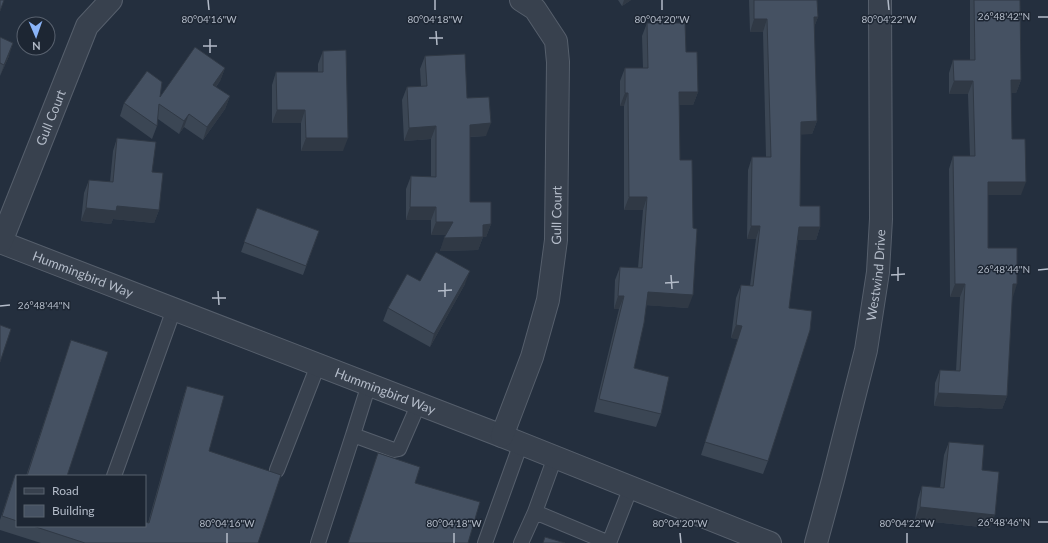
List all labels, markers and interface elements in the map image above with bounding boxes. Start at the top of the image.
text: 26°48'42"N [978,10,1030,22]
text: 80°04'16"W [181,13,237,25]
text: 80°04'18"W [407,13,463,25]
text: 80°04'20"W [634,13,690,25]
text: 80°04'22"W [861,13,917,25]
north arrow [16,16,56,56]
text: N [32,40,41,53]
street label: Gull Court [32,87,69,148]
street label: Gull Court [548,185,565,245]
street label: Westwind Drive [863,229,888,322]
street label: Hummingbird Way [30,247,136,301]
text: 26°48'44"N [978,263,1030,275]
text: 26°48'44"N [18,299,70,311]
street label: Hummingbird Way [333,364,438,418]
legend [16,475,146,527]
text: Road [52,483,79,498]
text: Building [52,503,95,518]
text: 26°48'46"N [978,516,1030,528]
text: 80°04'16"W [199,517,255,529]
text: 80°04'18"W [426,517,482,529]
text: 80°04'20"W [652,517,708,529]
text: 80°04'22"W [879,517,935,529]

